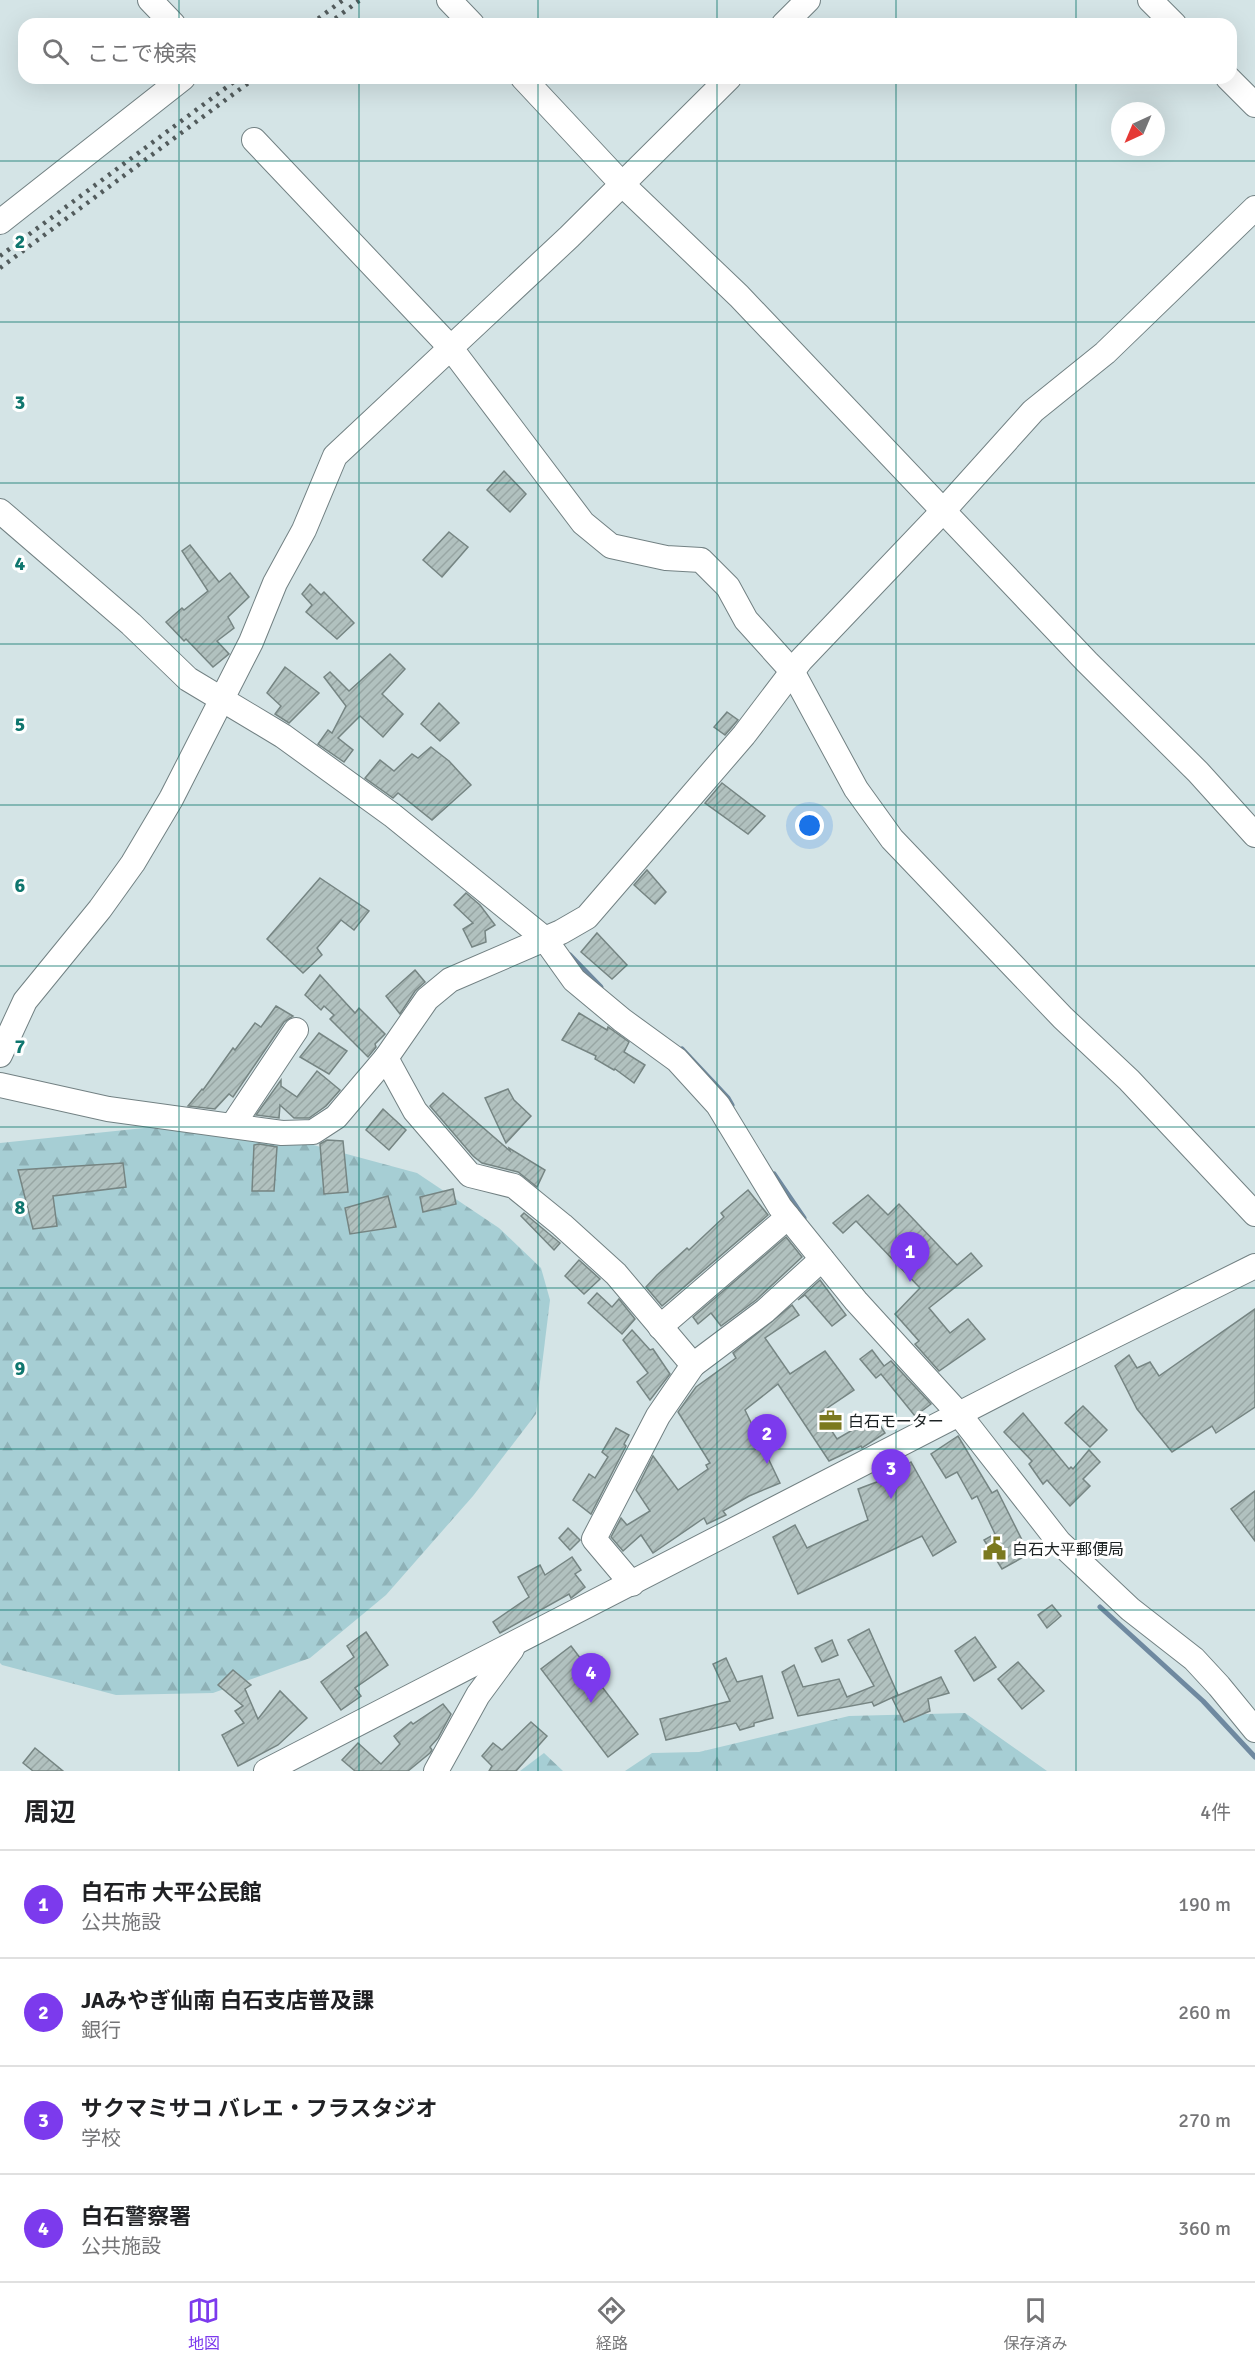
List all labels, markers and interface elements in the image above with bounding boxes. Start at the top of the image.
search box [18,18,1237,84]
icon: search [39,35,72,68]
text: ここで検索 [87,40,197,67]
north arrow [1111,102,1165,156]
text: 2 [15,229,25,254]
text: 3 [15,390,25,415]
text: 4 [15,551,26,576]
text: 5 [15,712,25,737]
your location [795,811,824,840]
text: 6 [15,873,26,898]
text: 7 [15,1034,26,1059]
text: 8 [15,1195,26,1220]
pin: 1 [890,1232,930,1282]
text: 9 [15,1356,26,1381]
office icon: 白石モーター [817,1408,843,1434]
place label: 白石モーター [848,1412,944,1432]
pin: 2 [748,1414,786,1464]
pin: 3 [872,1450,910,1499]
public building icon: 白石大平郵便局 [981,1536,1007,1562]
place label: 白石大平郵便局 [1012,1540,1124,1560]
pin: 4 [572,1654,610,1703]
text: 周辺 [24,1797,76,1829]
text: 4件 [1200,1800,1231,1825]
text: 白石市 大平公民館 [81,1879,262,1906]
text: 1 [38,1892,49,1917]
text: 190 m [1178,1892,1231,1917]
text: 公共施設 [81,1910,161,1935]
text: JAみやぎ仙南 白石支店普及課 [81,1987,374,2014]
text: 2 [38,2000,49,2025]
text: 260 m [1178,2000,1231,2025]
text: 銀行 [81,2018,121,2043]
text: サクマミサコ バレエ・フラスタジオ [81,2095,437,2122]
text: 3 [38,2108,49,2133]
text: 270 m [1178,2108,1231,2133]
text: 学校 [81,2126,121,2151]
text: 白石警察署 [81,2203,191,2230]
text: 4 [38,2216,49,2241]
text: 360 m [1178,2216,1231,2241]
text: 公共施設 [81,2234,161,2259]
tab: 地図 [187,2294,220,2354]
tab: 経路 [595,2294,628,2354]
tab: 保存済み [1003,2294,1067,2354]

